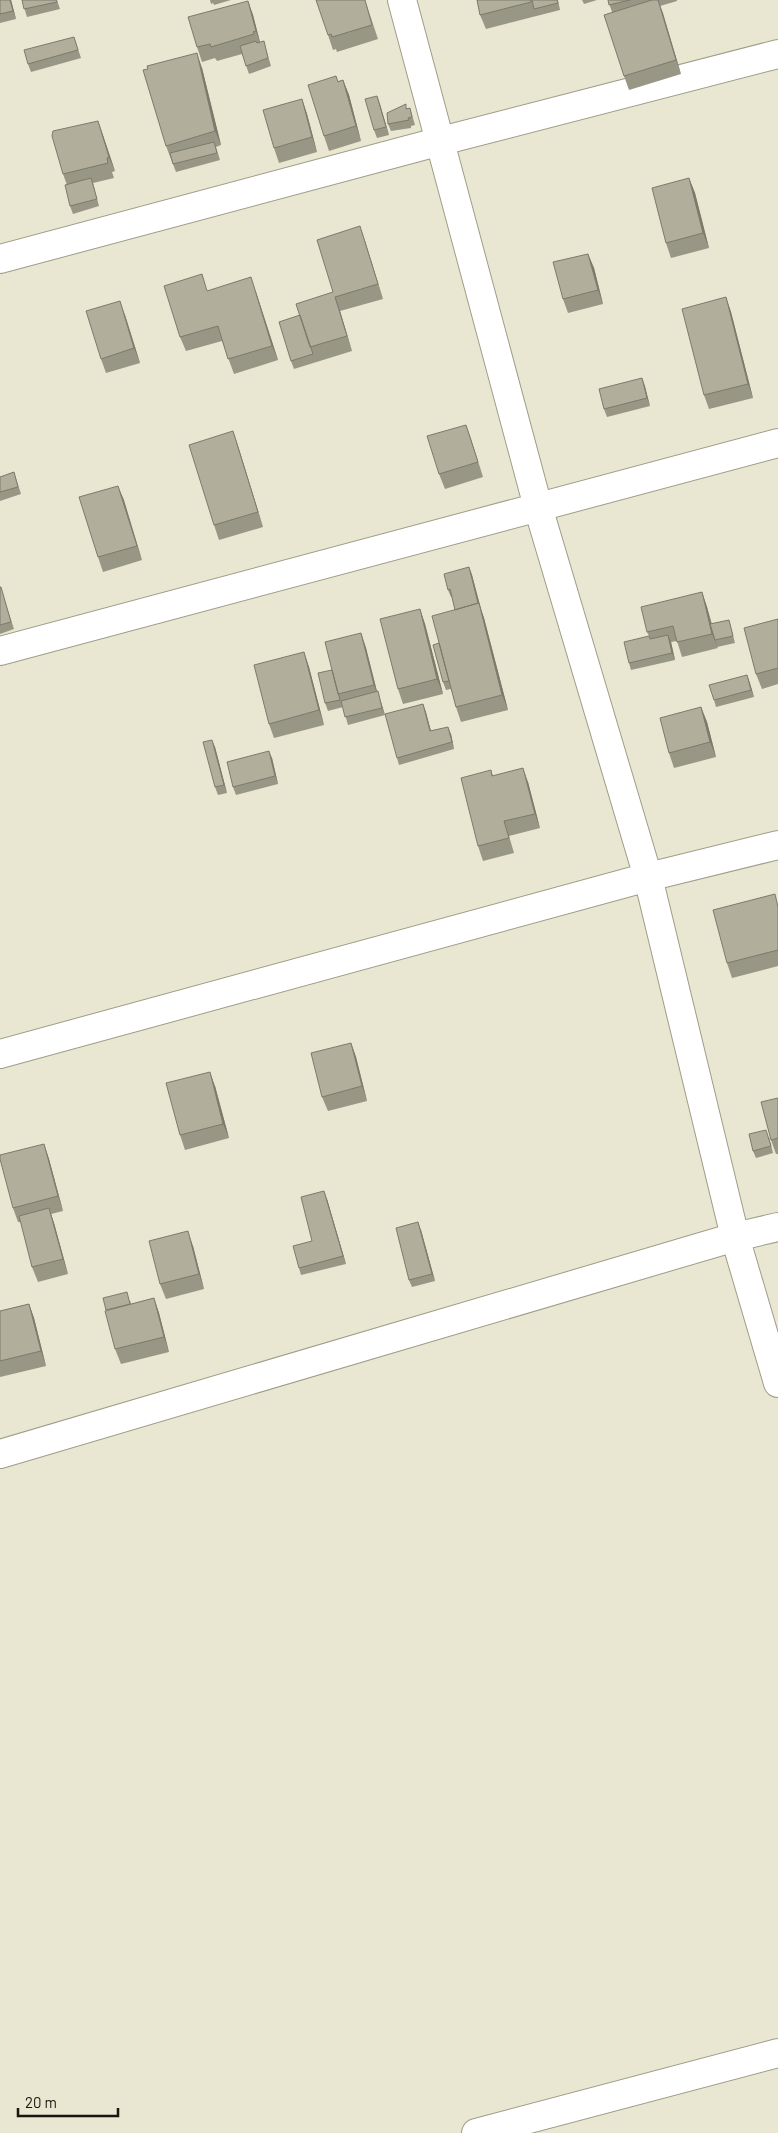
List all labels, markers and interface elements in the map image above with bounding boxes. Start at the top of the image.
scale bar [18,2086,118,2118]
text: 20 m [25,2093,57,2111]

